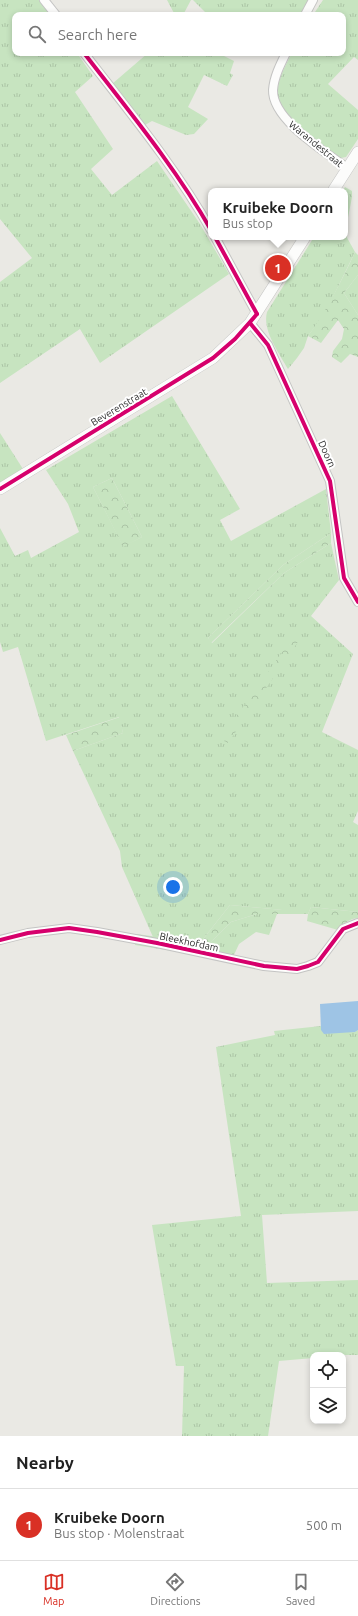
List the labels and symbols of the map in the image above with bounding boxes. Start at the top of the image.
street label: Warandestraat [287,119,345,169]
pin: 1 [265,253,291,283]
street label: Beverenstraat [89,386,149,428]
street label: Doorn [316,439,338,469]
your location [163,877,183,897]
street label: Bleekhofdam [158,930,220,954]

